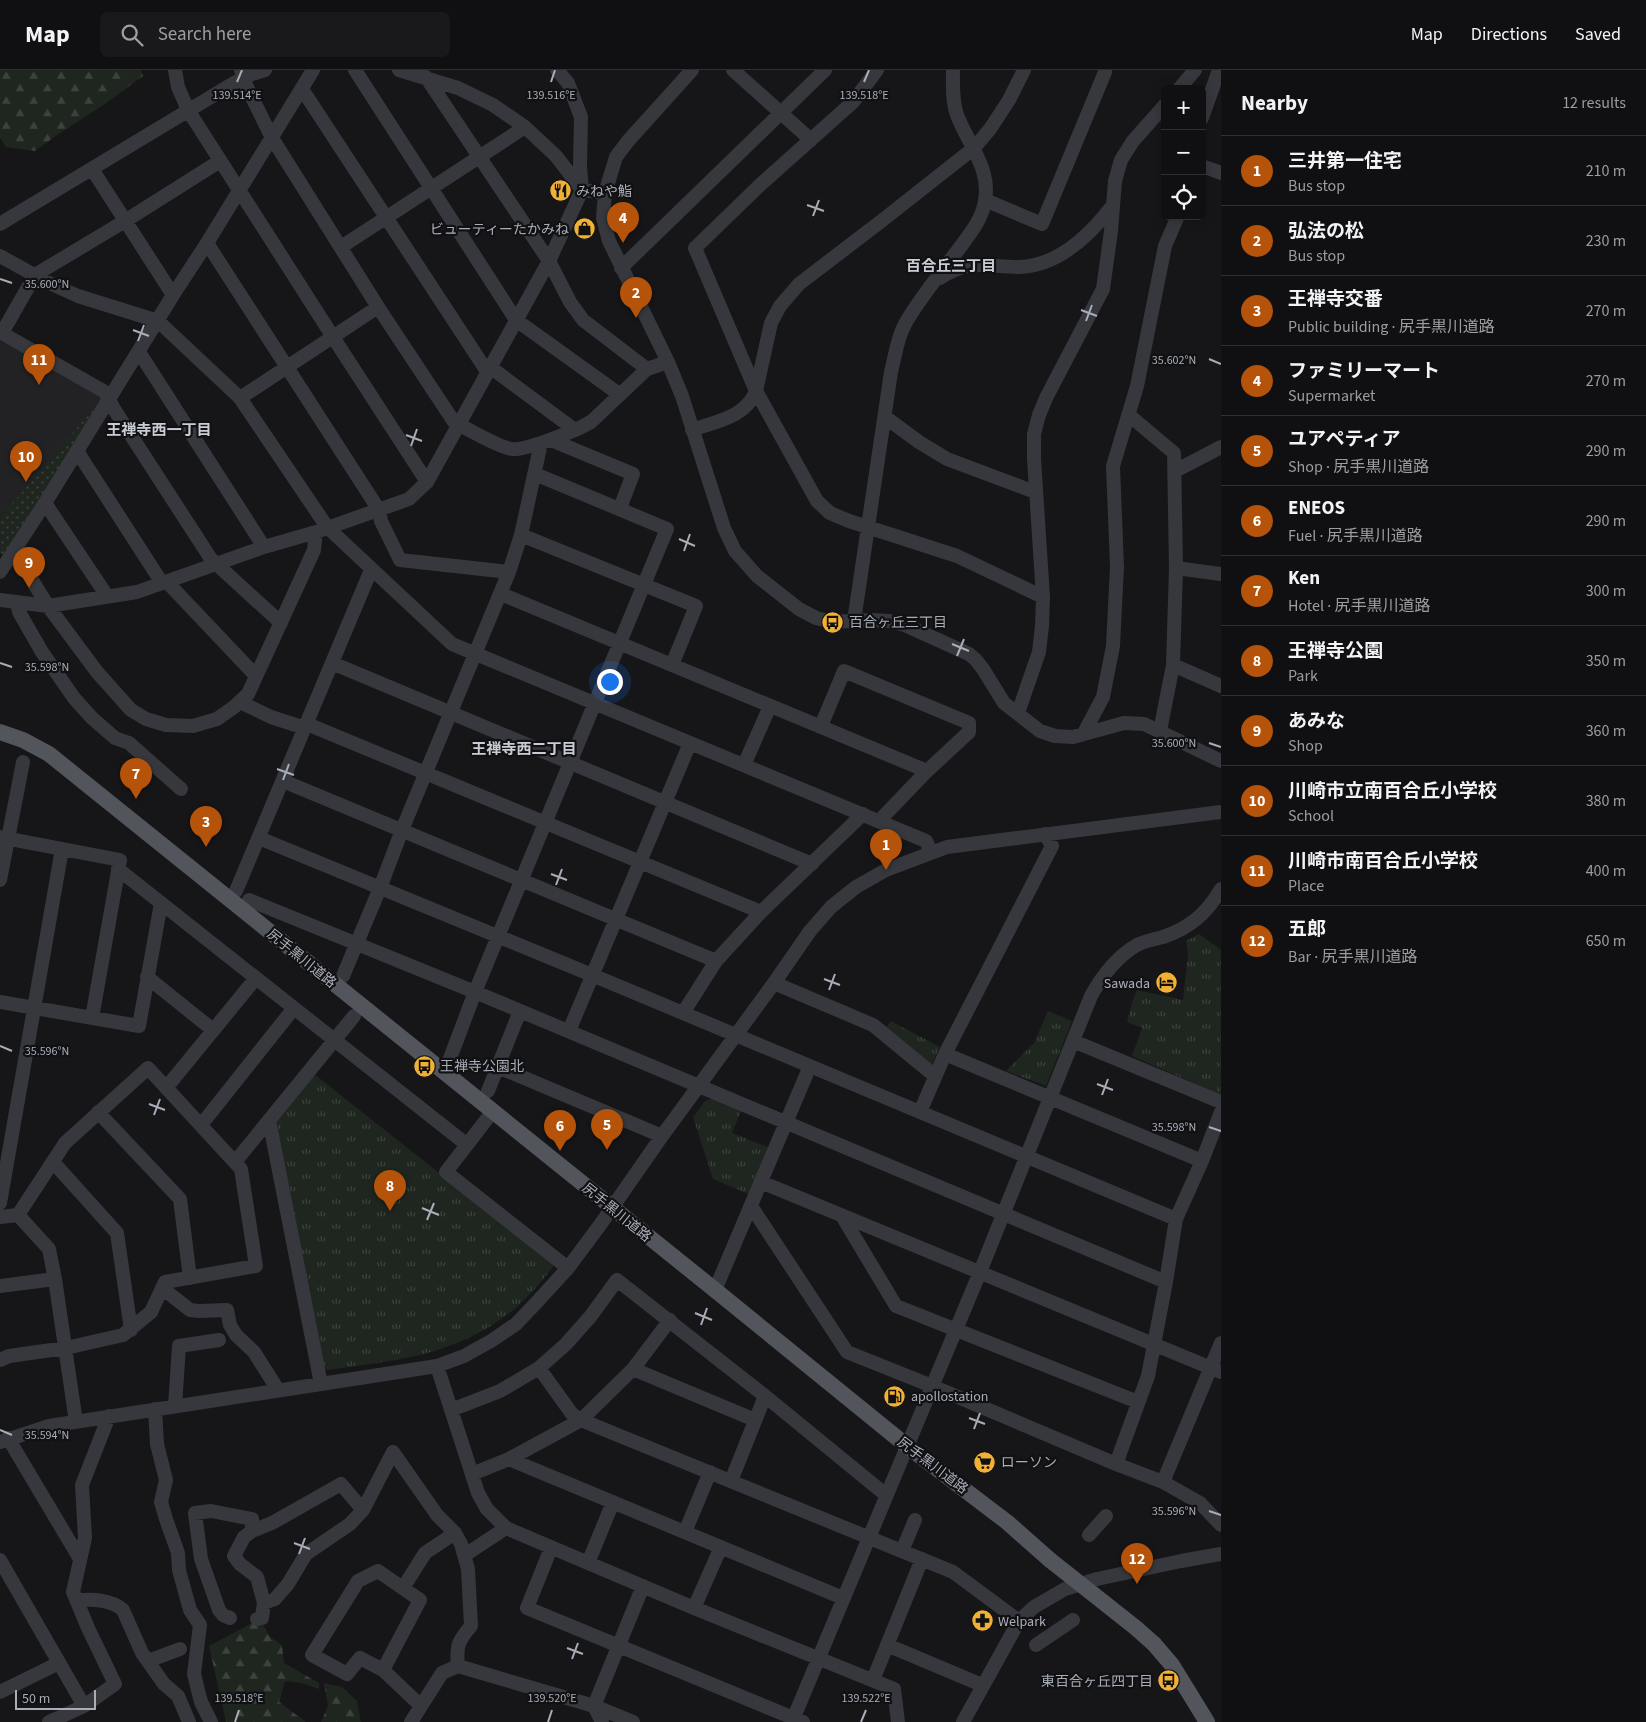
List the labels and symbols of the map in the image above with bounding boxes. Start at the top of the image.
text: 139.514°E [212,87,262,104]
text: 139.516°E [526,87,576,104]
text: 139.518°E [839,87,889,104]
restaurant icon: みねや鮨 [548,179,572,203]
place label: みねや鮨 [576,182,632,202]
pin: 4 [607,202,639,243]
shop icon: ビューティーたかみね [573,217,597,241]
place label: ビューティーたかみね [430,220,569,240]
district label: 百合丘三丁目 [906,256,996,277]
text: 35.600°N [25,276,69,293]
pin: 2 [620,277,652,318]
pin: 11 [23,344,55,385]
text: 35.602°N [1152,352,1196,369]
district label: 王禅寺西一丁目 [106,420,212,441]
pin: 10 [10,441,42,482]
pin: 9 [13,547,45,588]
bus stop icon: 百合ヶ丘三丁目 [821,610,845,634]
place label: 百合ヶ丘三丁目 [849,613,947,633]
text: 35.598°N [25,659,69,676]
your location [597,669,623,695]
text: 35.600°N [1152,735,1196,752]
district label: 王禅寺西二丁目 [471,739,577,760]
pin: 7 [120,758,152,799]
pin: 3 [190,806,222,847]
pin: 1 [870,829,902,870]
street label: 尻手黒川道路 [262,925,340,993]
hotel icon: Sawada [1154,971,1178,995]
place label: Sawada [1104,974,1150,994]
text: 35.596°N [25,1043,69,1060]
bus stop icon: 王禅寺公園北 [412,1054,436,1078]
place label: 王禅寺公園北 [440,1057,524,1077]
pin: 5 [591,1109,623,1150]
pin: 6 [544,1110,576,1151]
text: 35.598°N [1152,1119,1196,1136]
pin: 8 [374,1170,406,1211]
street label: 尻手黒川道路 [577,1179,655,1247]
fuel station icon: apollostation [883,1384,907,1408]
place label: apollostation [911,1387,988,1407]
text: 35.594°N [25,1427,69,1444]
street label: 尻手黒川道路 [893,1433,972,1499]
supermarket icon: ローソン [973,1450,997,1474]
place label: ローソン [1001,1453,1057,1473]
text: 35.596°N [1152,1503,1196,1520]
pin: 12 [1121,1543,1153,1584]
pharmacy icon: Welpark [970,1609,994,1633]
place label: Welpark [998,1612,1046,1632]
bus stop icon: 東百合ヶ丘四丁目 [1157,1669,1181,1693]
place label: 東百合ヶ丘四丁目 [1041,1672,1153,1692]
scale bar [15,1687,96,1710]
text: 139.518°E [214,1690,264,1707]
text: 139.520°E [527,1690,577,1707]
text: 139.522°E [841,1690,891,1707]

